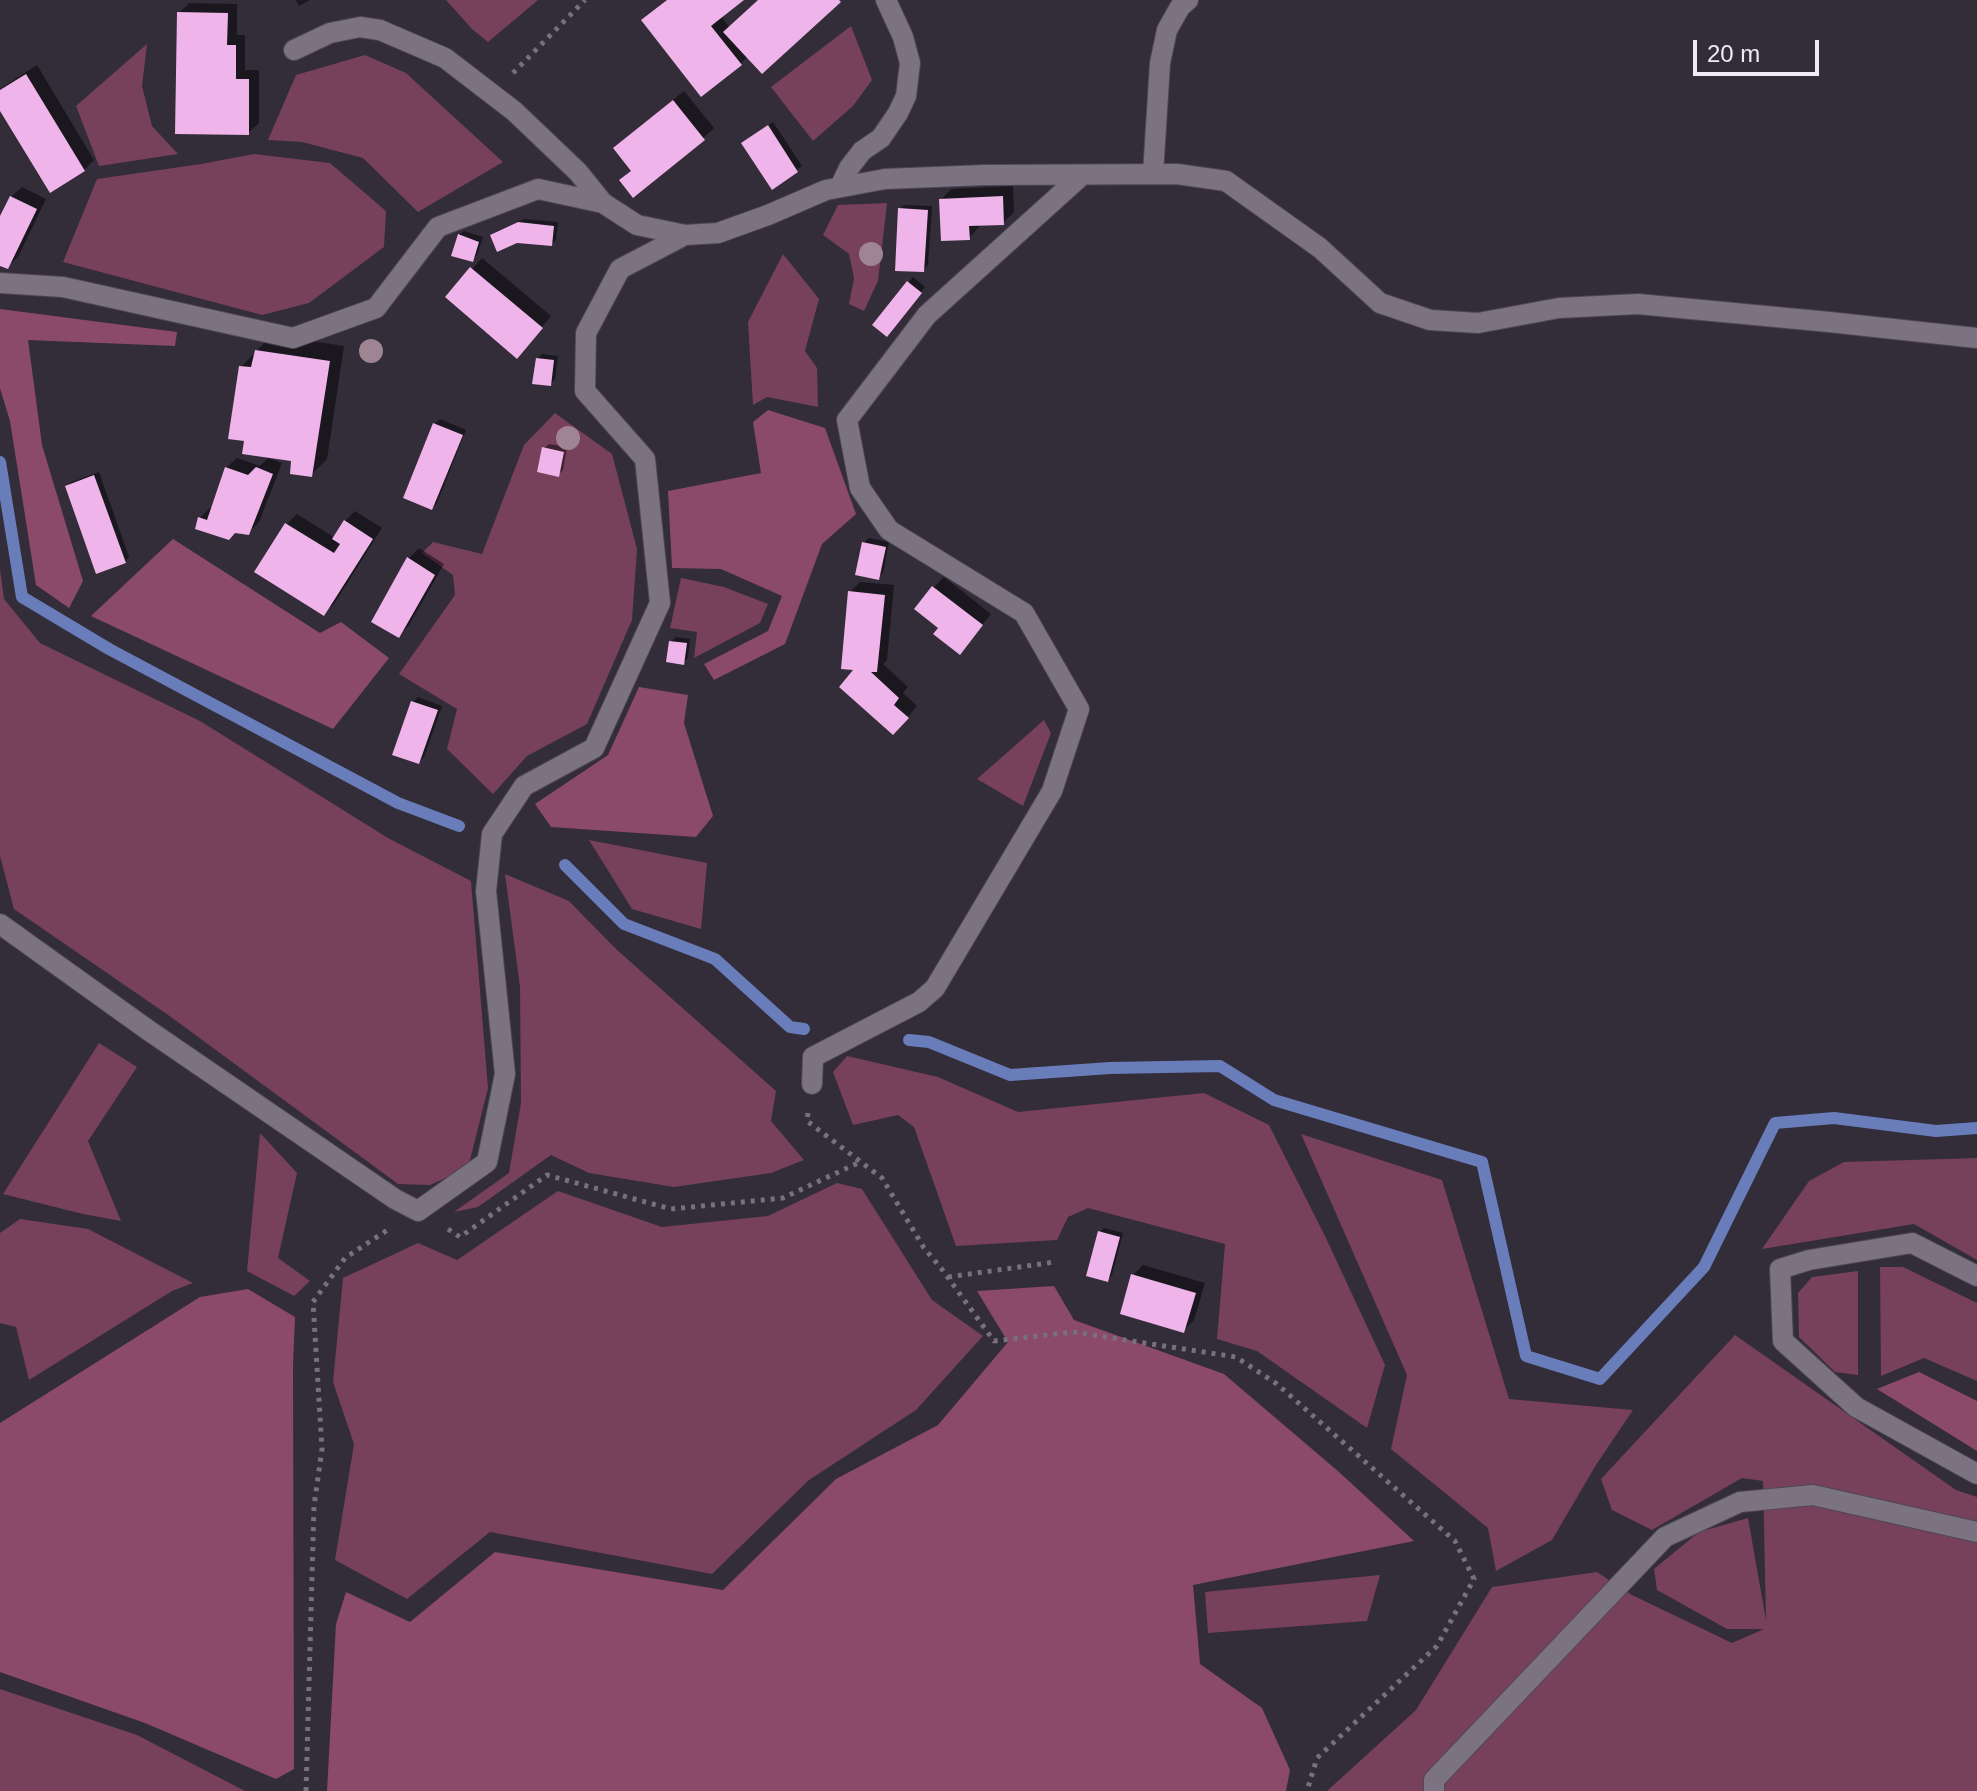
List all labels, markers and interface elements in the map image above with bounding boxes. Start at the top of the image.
scale bar [1697,24,1823,74]
text: 20 m [1707,40,1760,67]

